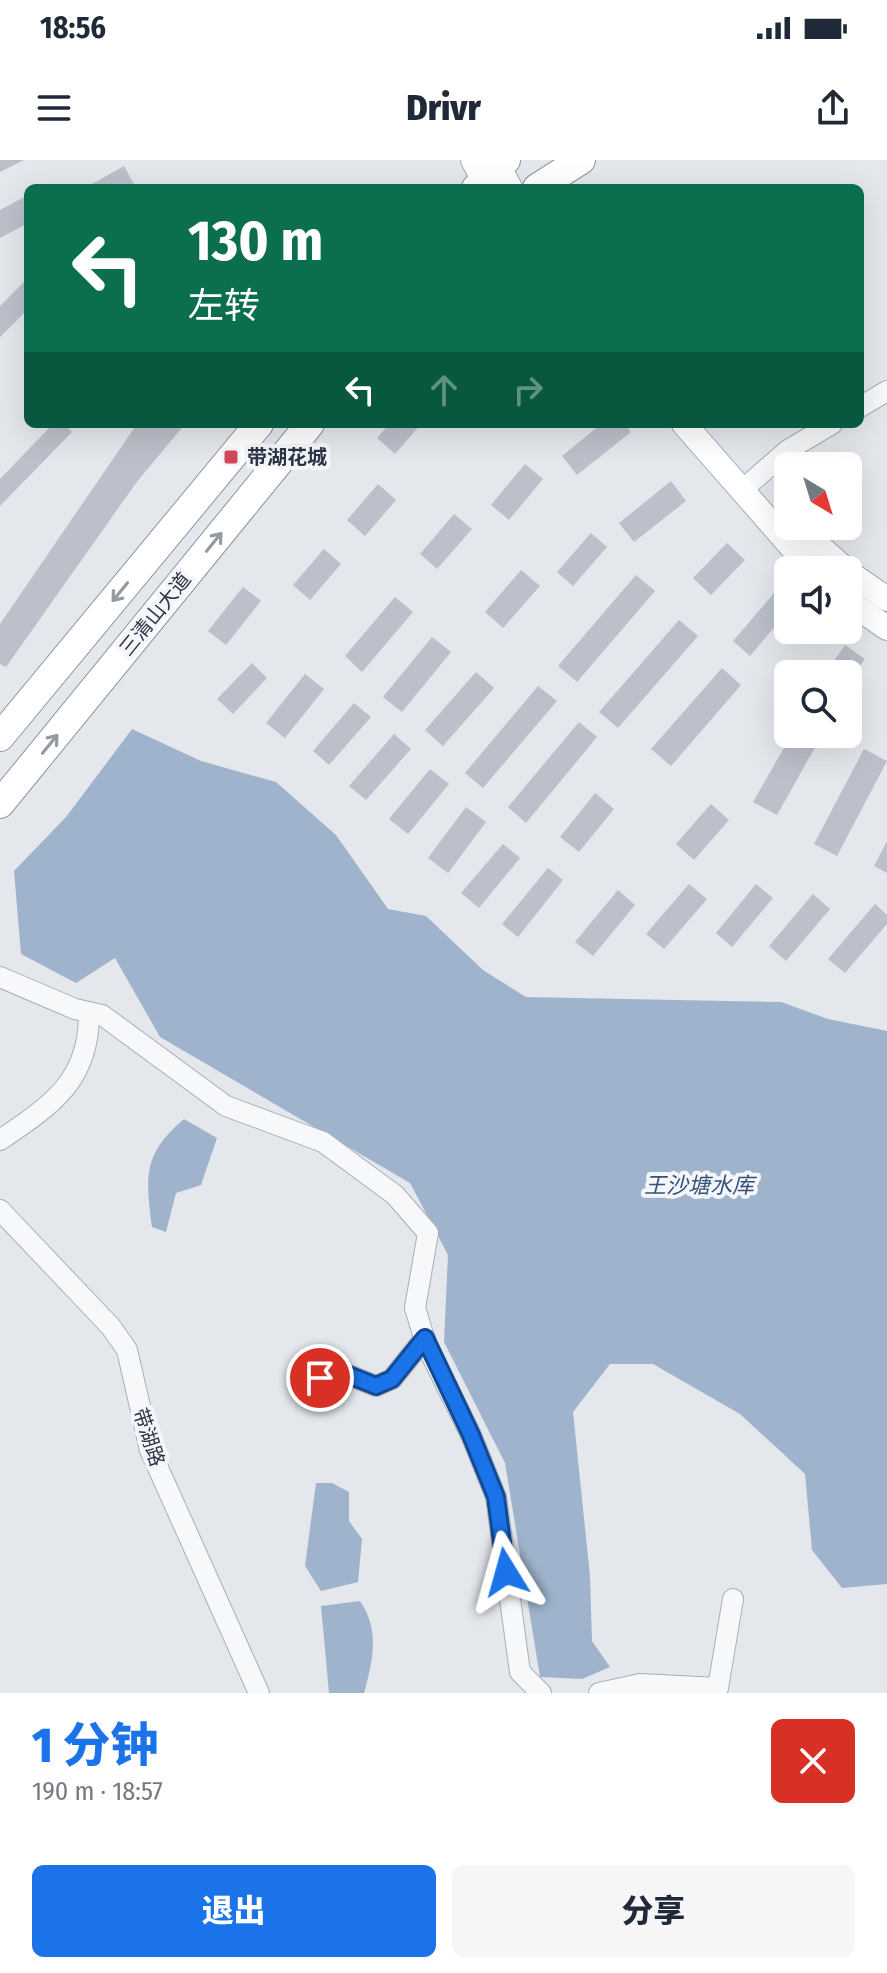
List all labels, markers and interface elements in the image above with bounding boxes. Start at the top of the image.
text: 18:56 [40,10,106,46]
icon: menu [32,86,76,130]
text: Drivr [406,86,481,130]
icon: share [811,86,855,130]
text: 130 m [188,208,323,275]
icon: left [56,216,160,320]
text: 左转 [188,284,260,328]
icon: left [338,368,382,412]
icon: ahead [422,368,466,412]
icon: right [506,368,550,412]
place label: 带湖花城 [247,445,327,469]
marker: 带湖花城 [222,448,240,466]
north arrow [774,452,862,540]
map controls [774,452,862,748]
one-way arrow [205,532,223,553]
button: sound [774,556,862,644]
street label: 三清山大道 [114,568,196,660]
one-way arrow [111,581,129,601]
button: search [774,660,862,748]
one-way arrow [41,734,59,755]
water label: 王沙塘水库 [644,1172,758,1199]
pin [286,1344,354,1412]
icon: arrive [298,1356,342,1400]
street label: 带湖路 [128,1405,170,1469]
position arrow [464,1530,548,1614]
text: 1 分钟 [32,1717,158,1775]
button: close [771,1719,855,1803]
text: 190 m · 18:57 [32,1776,163,1807]
button: 退出 [32,1865,436,1957]
button: 分享 [452,1865,855,1957]

